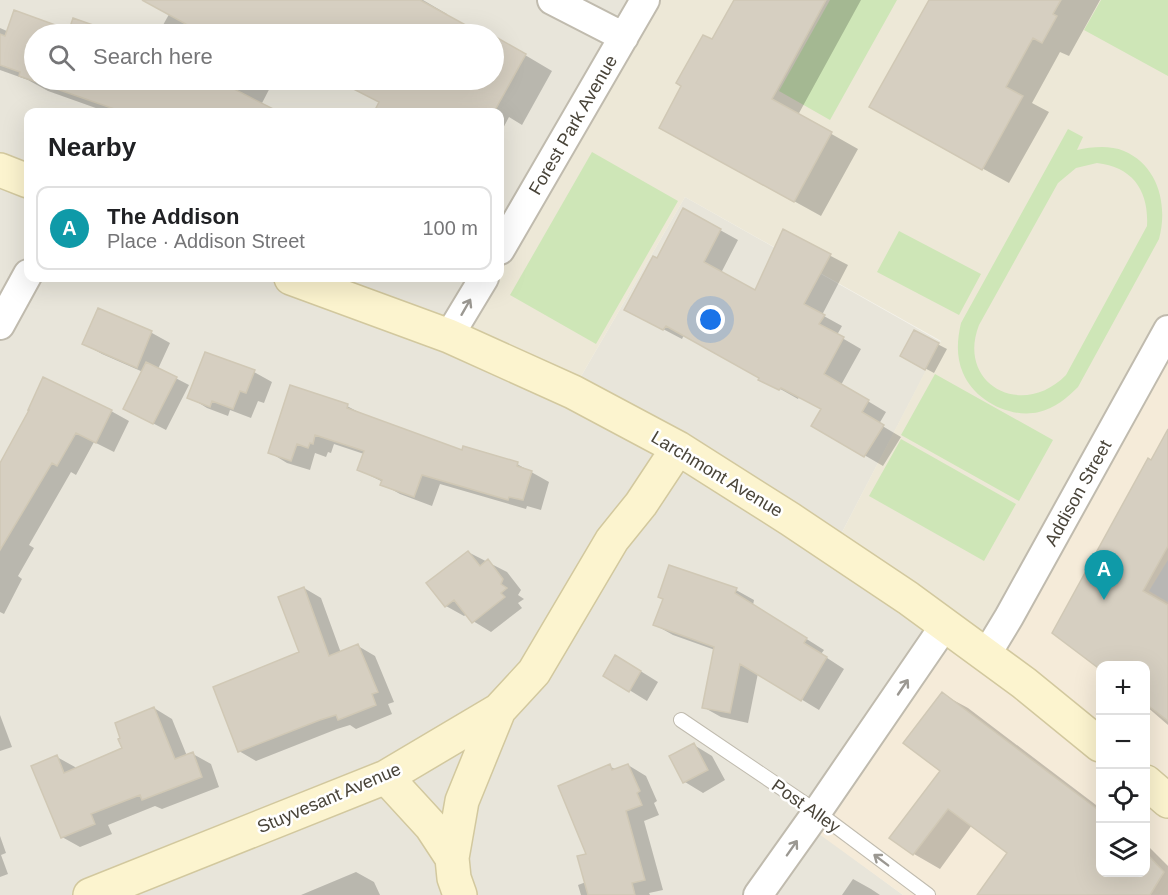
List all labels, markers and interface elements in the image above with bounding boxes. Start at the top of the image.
search box [24,24,504,90]
icon: search [45,41,78,74]
text: Search here [93,44,213,69]
street label: Forest Park Avenue [525,52,621,198]
text: Nearby [48,132,136,162]
text: The Addison [107,204,239,229]
text: A [62,217,77,239]
text: 100 m [422,217,478,239]
text: Place · Addison Street [107,230,305,252]
one-way arrow [461,299,473,316]
your location [696,305,725,334]
street label: Larchmont Avenue [648,427,786,521]
street label: Addison Street [1041,437,1115,549]
pin: A [1084,550,1124,600]
map controls [1096,661,1150,877]
button: + [1096,661,1150,715]
one-way arrow [897,679,909,696]
button: − [1096,715,1150,769]
street label: Stuyvesant Avenue [254,759,404,837]
button: locate [1096,769,1150,823]
street label: Post Alley [768,775,844,837]
button: layers [1096,823,1150,877]
one-way arrow [786,840,798,856]
one-way arrow [874,854,890,866]

